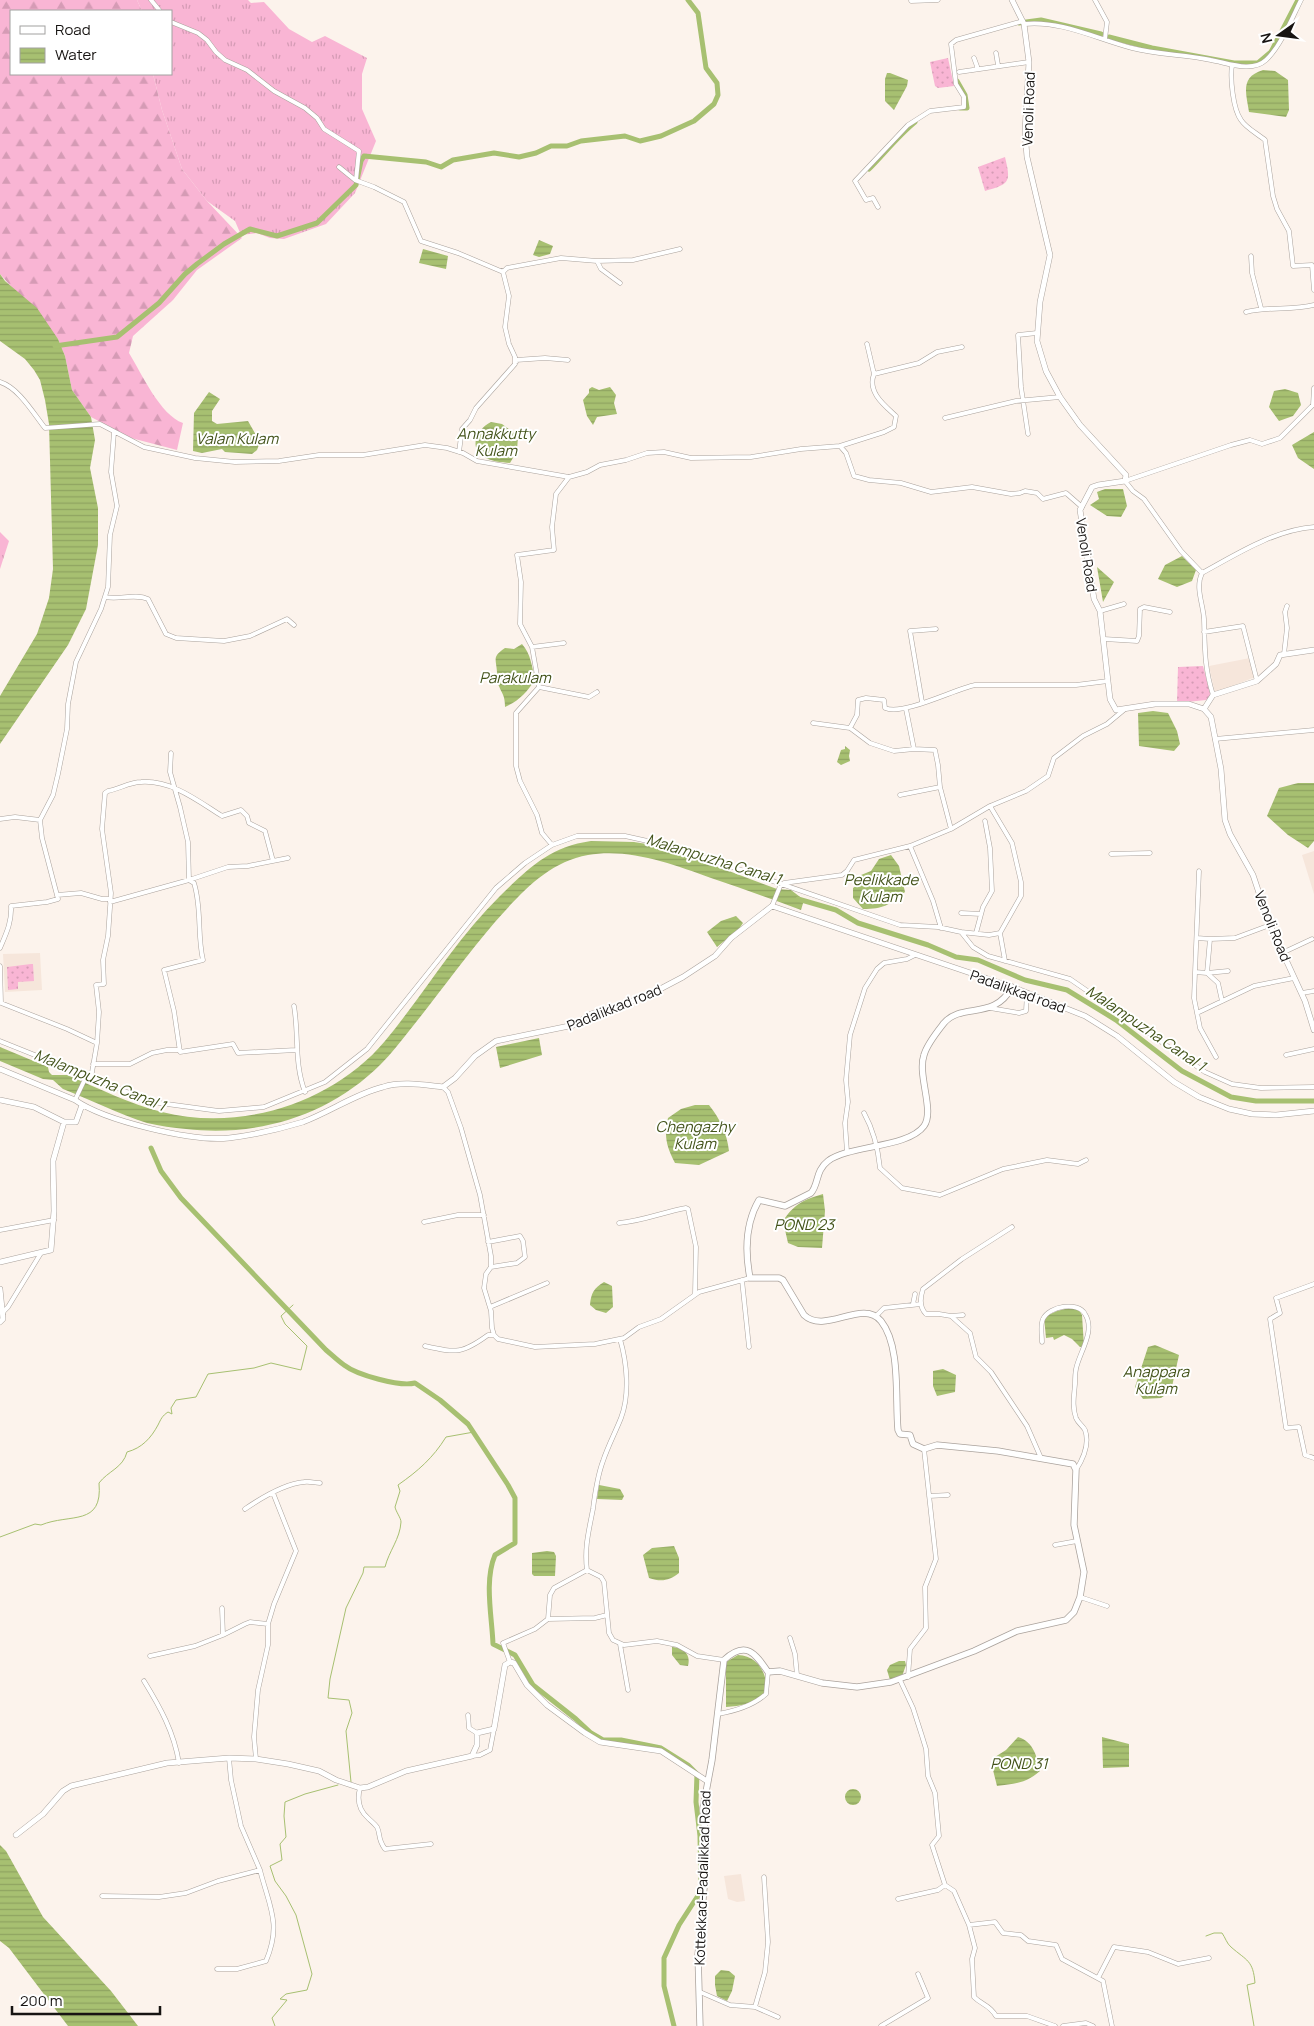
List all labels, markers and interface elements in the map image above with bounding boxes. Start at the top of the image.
legend [10,10,172,75]
north arrow [1254,10,1304,60]
text: Road [55,19,91,40]
text: N [1255,31,1276,45]
text: Water [55,44,97,65]
street label: Venoli Road [1017,71,1039,147]
water label: Annakkutty Kulam [457,423,537,461]
water label: Valan Kulam [196,428,279,449]
street label: Venoli Road [1072,517,1102,593]
water label: Parakulam [479,667,552,688]
water label: Malampuzha Canal 1 [644,828,785,890]
water label: Peelikkade Kulam [844,869,919,907]
street label: Venoli Road [1250,888,1296,964]
street label: Padalikkad road [968,965,1068,1017]
street label: Padalikkad road [564,979,664,1035]
water label: Malampuzha Canal 1 [1082,980,1211,1077]
water label: Malampuzha Canal 1 [31,1044,170,1116]
water label: Chengazhy Kulam [655,1116,737,1154]
water label: POND 23 [774,1214,836,1235]
water label: Anappara Kulam [1123,1361,1190,1399]
water label: POND 31 [990,1753,1049,1774]
street label: Kottekkad-Padalikkad Road [689,1790,715,1966]
scale bar [12,1984,160,2016]
text: 200 m [20,1990,63,2011]

